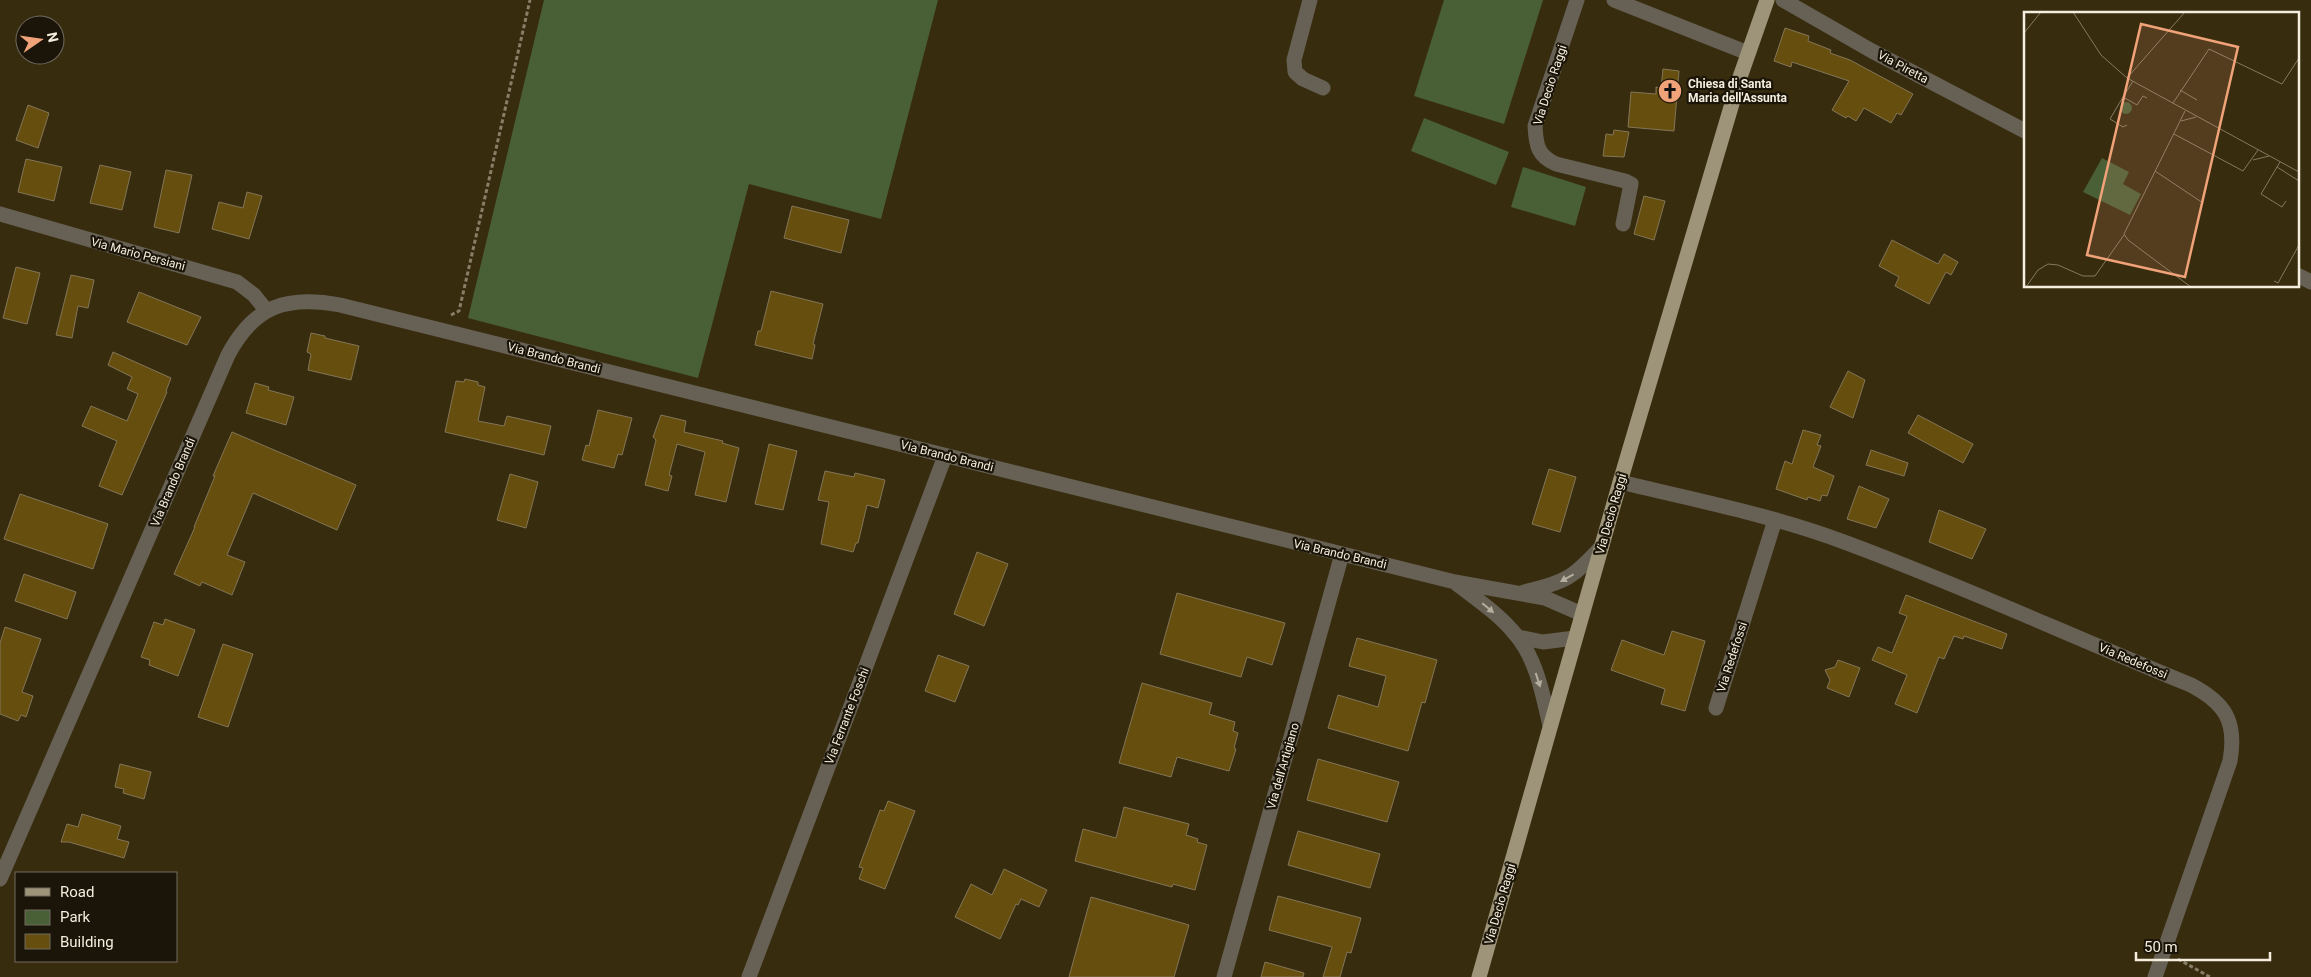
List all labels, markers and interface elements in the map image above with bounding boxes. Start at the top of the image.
inset map [2024,12,2298,288]
north arrow [15,15,65,65]
text: N [44,30,62,44]
street label: Via Decio Raggi [1530,43,1570,127]
street label: Via Piretta [1875,48,1931,86]
place label: Chiesa di Santa Maria dell'Assunta [1688,77,1788,105]
church icon: Chiesa di Santa Maria dell'Assunta [1657,78,1683,104]
street label: Via Mario Persiani [89,235,187,273]
street label: Via Brando Brandi [506,340,602,376]
street label: Via Brando Brandi [148,435,198,529]
street label: Via Brando Brandi [899,438,995,474]
street label: Via Decio Raggi [1593,472,1629,556]
street label: Via Brando Brandi [1292,536,1388,572]
one-way arrow [1560,574,1573,583]
one-way arrow [1481,603,1494,614]
street label: Via Redefossi [1714,620,1750,694]
street label: Via Redefossi [2097,640,2170,682]
street label: Via Ferrante Foschi [822,666,872,766]
one-way arrow [1534,673,1542,688]
street label: Via dell'Artigiano [1264,721,1302,811]
street label: Via Decio Raggi [1482,862,1518,946]
legend [15,872,178,962]
text: Road [60,883,94,901]
text: Park [60,908,91,926]
scale bar [2136,930,2270,962]
text: Building [60,933,114,951]
text: 50 m [2144,938,2178,956]

